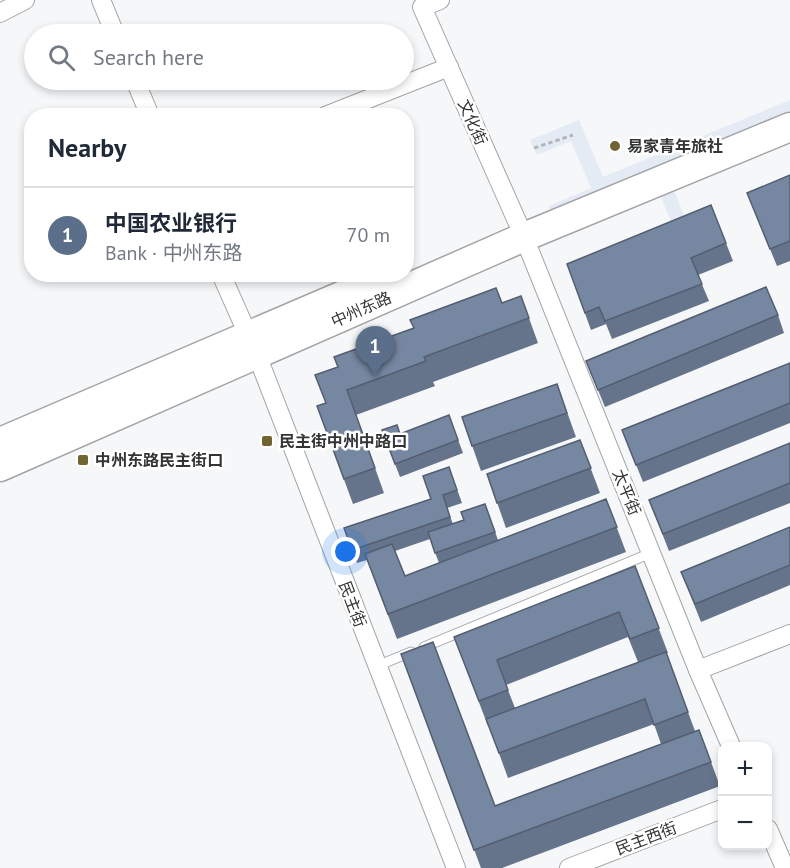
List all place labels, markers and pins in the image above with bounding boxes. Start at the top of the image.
place label: 易家青年旅社 [627,136,723,156]
marker: 易家青年旅社 [608,139,622,153]
pin: 1 [356,326,394,376]
place label: 民主街中州中路口 [279,431,407,451]
marker: 民主街中州中路口 [260,434,274,448]
place label: 中州东路民主街口 [95,450,223,470]
marker: 中州东路民主街口 [76,453,90,467]

